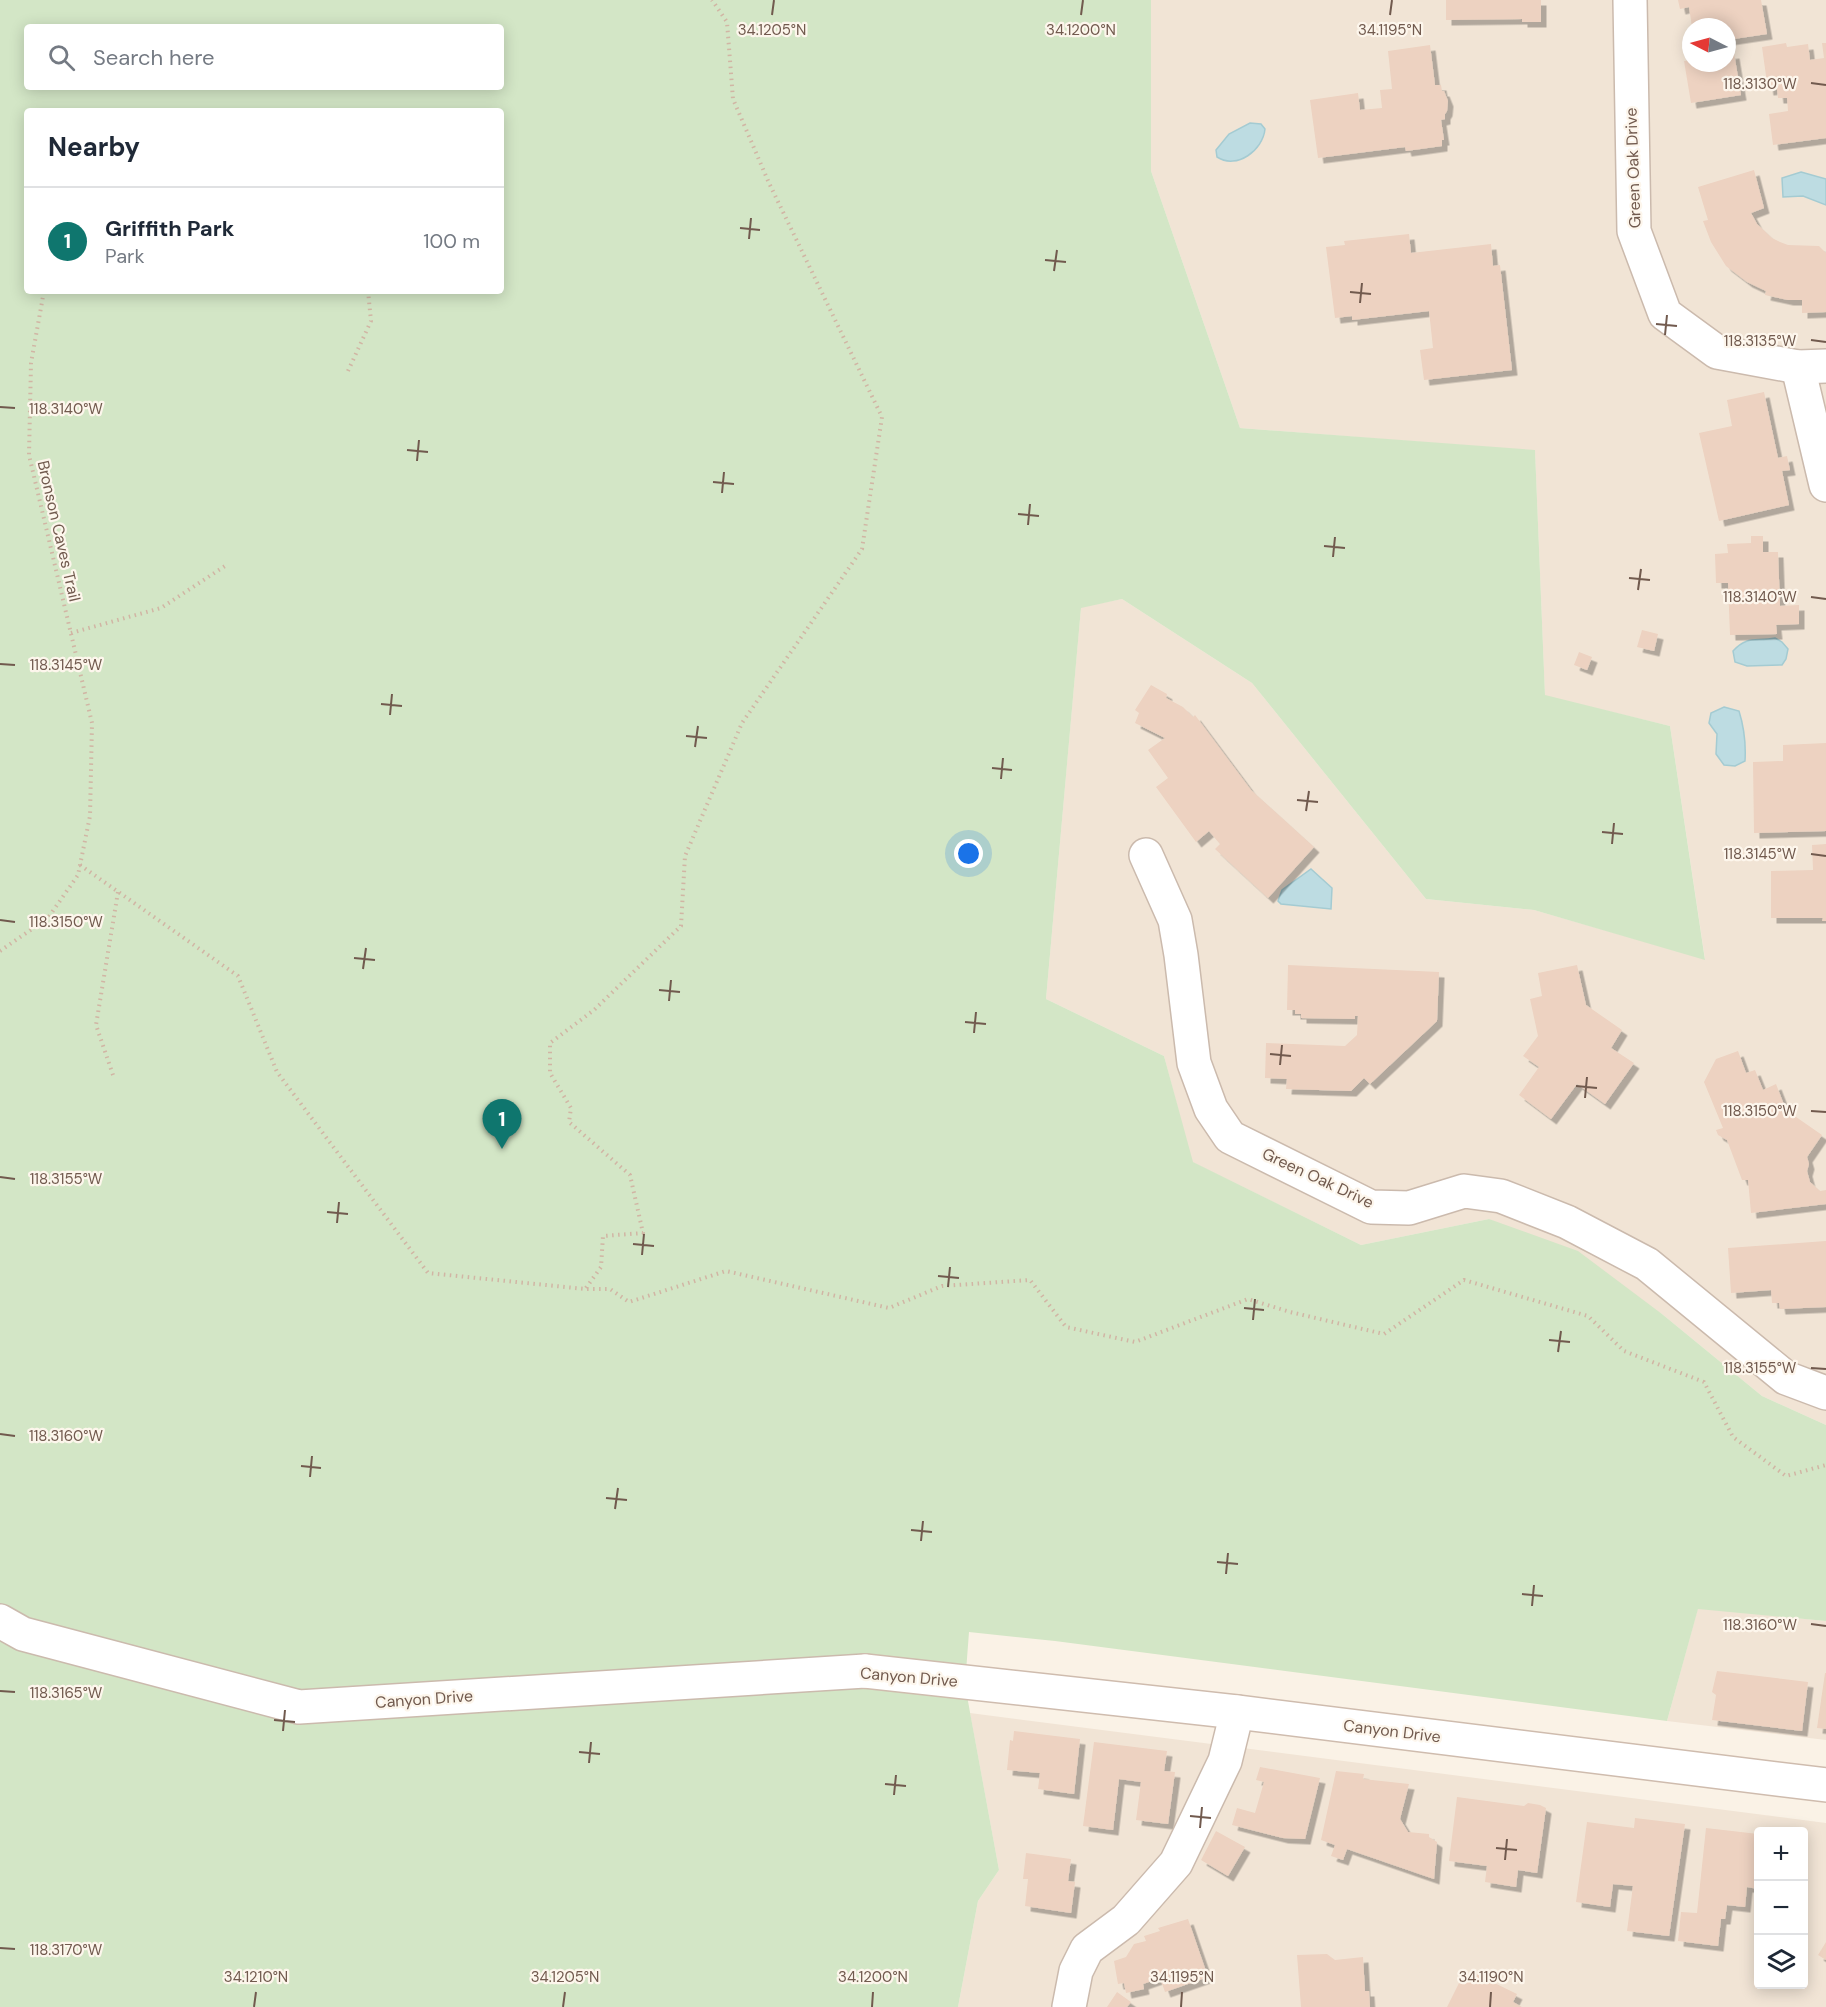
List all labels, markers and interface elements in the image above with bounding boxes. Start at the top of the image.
north arrow [1682,18,1736,72]
text: 34.1205°N [738,20,806,40]
text: 34.1200°N [1046,20,1116,40]
text: 34.1195°N [1358,20,1422,40]
search box [24,24,504,90]
icon: search [45,41,78,74]
text: Search here [93,43,214,72]
text: 118.3130°W [1723,74,1797,94]
street label: Green Oak Drive [1620,107,1646,229]
text: Nearby [48,130,140,164]
text: Griffith Park [105,214,234,243]
text: 1 [64,228,71,254]
text: 100 m [423,228,480,254]
text: Park [105,243,145,269]
text: 118.3135°W [1724,331,1797,351]
text: 118.3140°W [29,399,103,419]
street label: Bronson Caves Trail [33,458,85,604]
text: 118.3140°W [1723,587,1797,607]
text: 118.3145°W [30,655,103,675]
your location [954,839,983,868]
text: 118.3145°W [1724,844,1797,864]
text: 118.3150°W [29,912,103,932]
pin: 1 [482,1100,522,1149]
text: 118.3150°W [1723,1101,1797,1121]
street label: Green Oak Drive [1259,1143,1377,1213]
text: 118.3155°W [30,1169,103,1189]
text: 118.3155°W [1724,1358,1797,1378]
text: 118.3160°W [29,1426,104,1446]
text: 118.3160°W [1723,1615,1798,1635]
street label: Canyon Drive [859,1662,959,1692]
text: 118.3165°W [30,1683,103,1703]
street label: Canyon Drive [374,1685,474,1713]
street label: Canyon Drive [1342,1715,1442,1747]
map controls [1754,1827,1808,1989]
button: + [1754,1827,1808,1881]
button: − [1754,1881,1808,1935]
button: layers [1754,1935,1808,1989]
text: 118.3170°W [30,1940,103,1960]
text: 34.1210°N [224,1967,288,1987]
text: 34.1205°N [531,1967,599,1987]
text: 34.1200°N [838,1967,908,1987]
text: 34.1195°N [1150,1967,1214,1987]
text: 34.1190°N [1458,1967,1524,1987]

